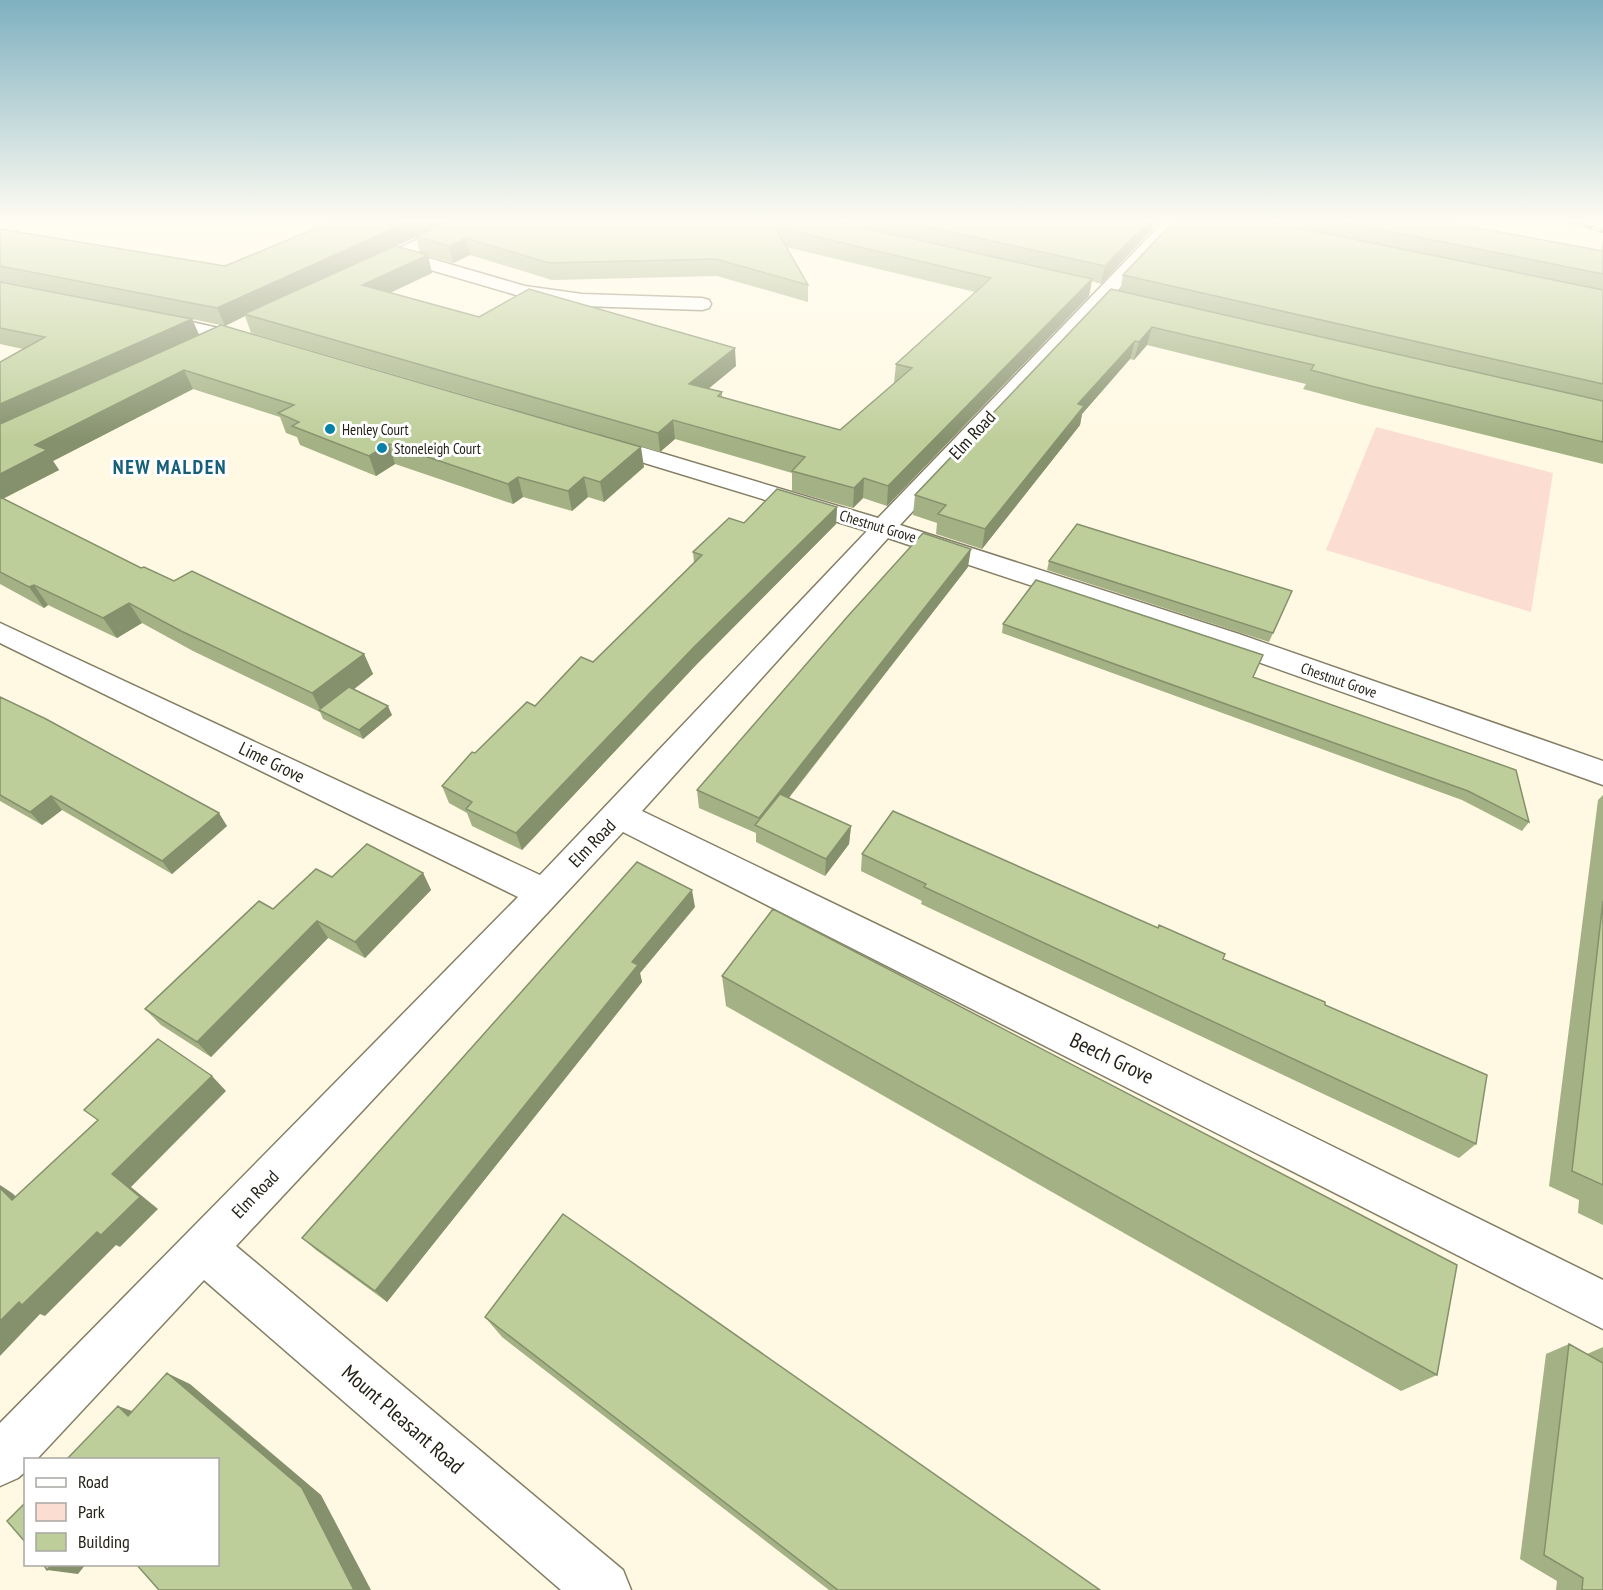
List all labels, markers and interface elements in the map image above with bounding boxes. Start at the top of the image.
street label: Elm Road [944,406,1000,464]
place label: Henley Court [342,420,409,439]
marker: Henley Court [323,422,337,436]
place label: Stoneleigh Court [394,439,481,458]
marker: Stoneleigh Court [375,441,389,455]
district label: NEW MALDEN [113,454,227,480]
street label: Chestnut Grove [837,505,919,547]
street label: Chestnut Grove [1299,658,1379,702]
street label: Lime Grove [235,736,309,788]
street label: Elm Road [564,814,620,872]
street label: Beech Grove [1066,1026,1158,1090]
street label: Elm Road [227,1165,283,1223]
street label: Mount Pleasant Road [336,1359,470,1479]
legend [24,1458,219,1566]
text: Road [78,1470,109,1493]
text: Park [78,1500,105,1523]
text: Building [78,1530,130,1553]

